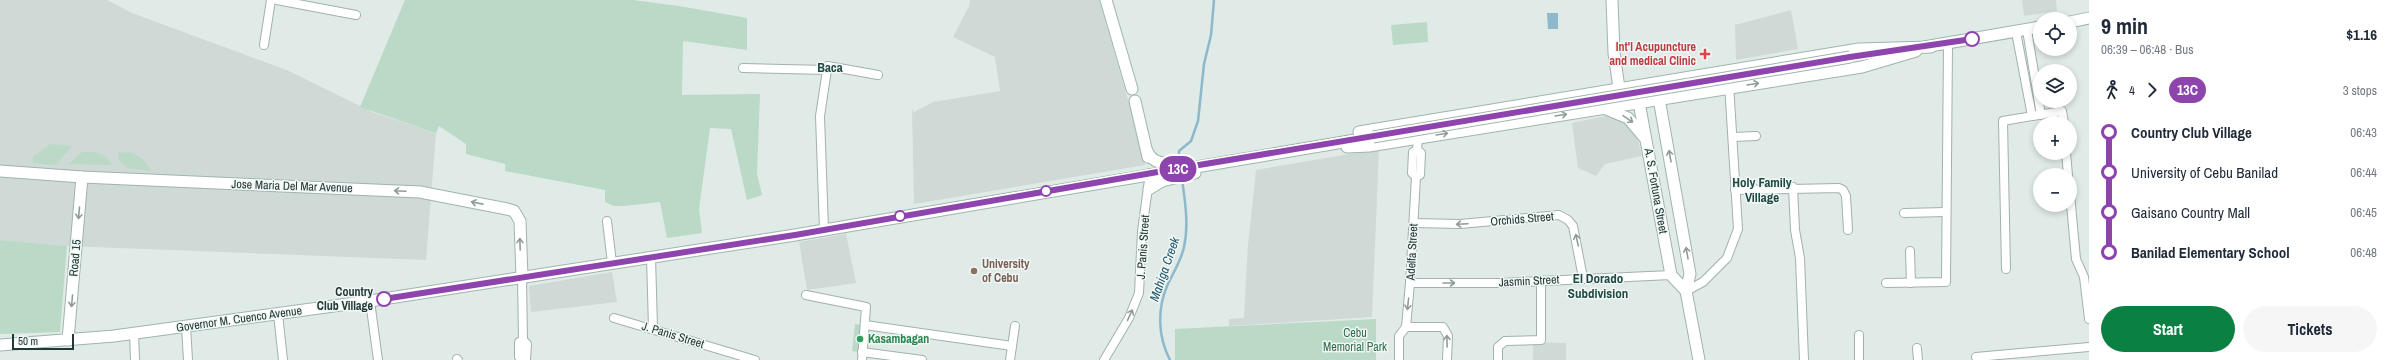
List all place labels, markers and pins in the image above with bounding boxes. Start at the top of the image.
unlabelled marker [1964,31,1980,47]
place label: Int'l Acupuncture and medical Clinic [1610,39,1697,69]
marker: Int'l Acupuncture and medical Clinic [1699,48,1711,60]
unlabelled marker [1040,185,1052,197]
unlabelled marker [894,210,906,222]
place label: University of Cebu [982,256,1030,286]
marker: University of Cebu [969,266,979,276]
place label: Country Club Village [317,284,374,314]
marker: Country Club Village [376,291,392,307]
place label: Kasambagan [868,331,929,347]
marker: Kasambagan [855,334,865,344]

